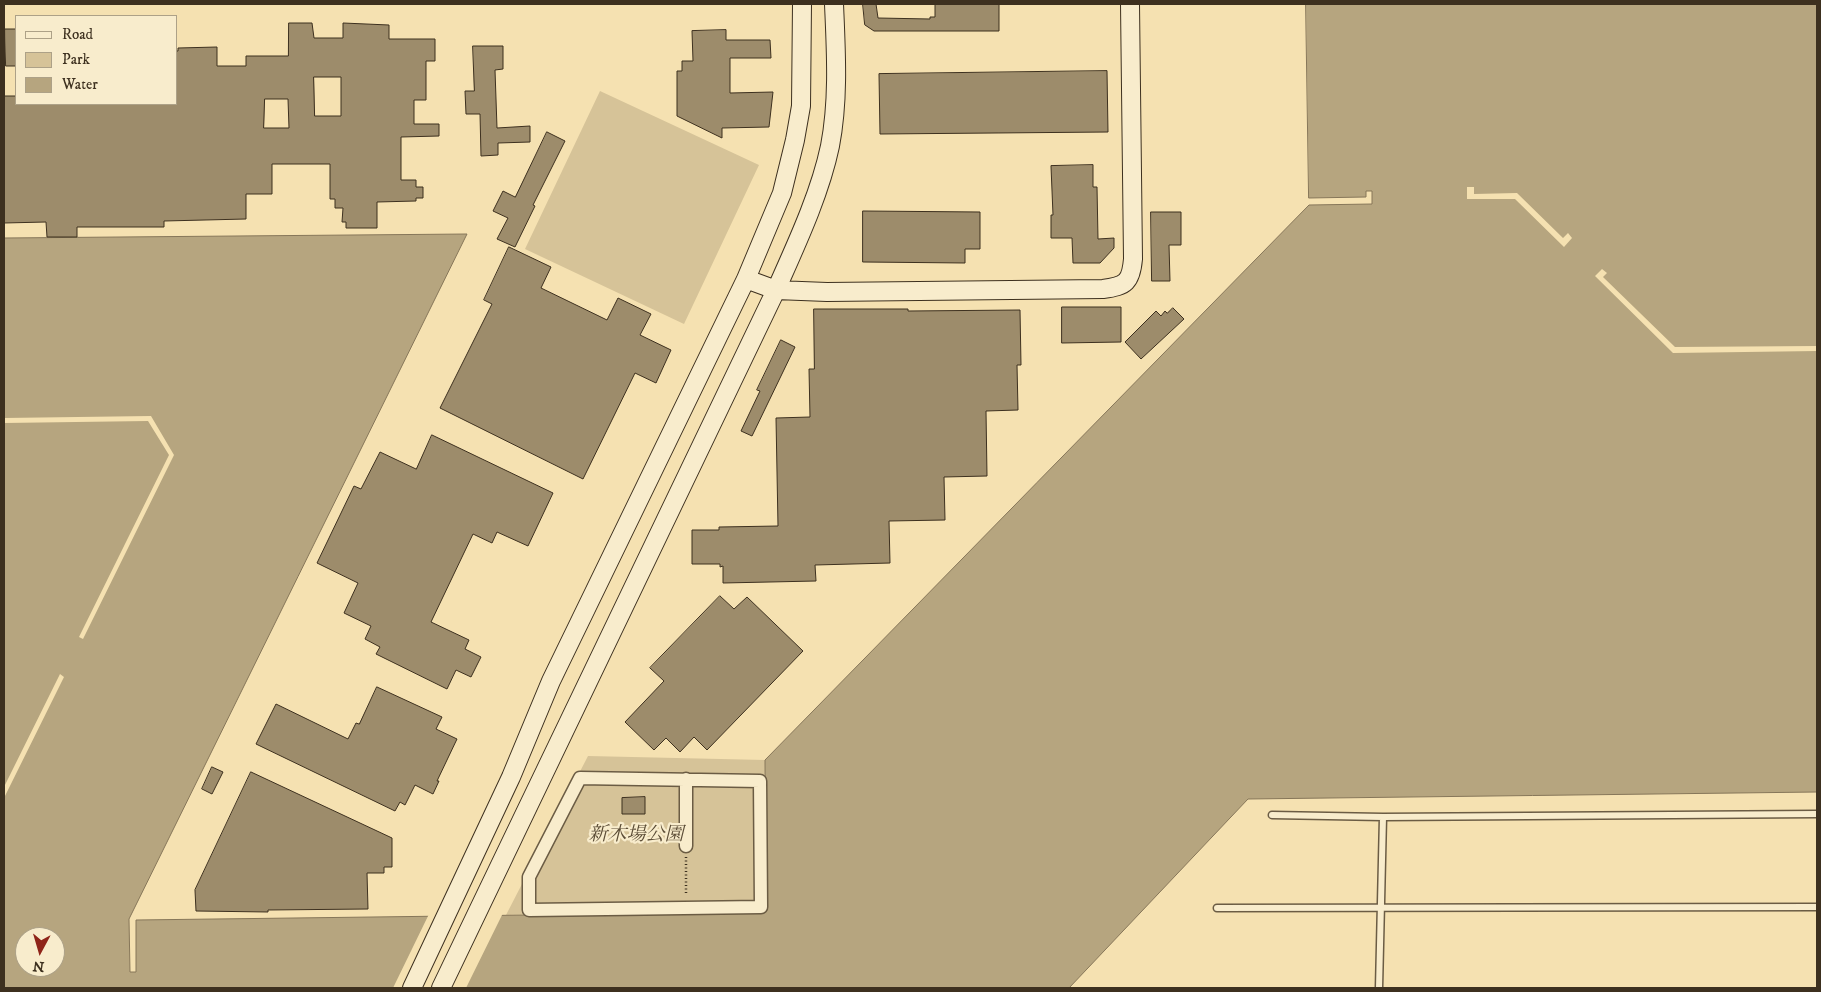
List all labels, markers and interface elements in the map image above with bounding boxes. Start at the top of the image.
legend [15,15,178,105]
text: Road [62,25,93,44]
text: Park [62,50,90,69]
text: Water [62,75,98,94]
park label: 新木場公園 [589,825,683,847]
north arrow [15,927,65,977]
text: N [32,956,45,975]

